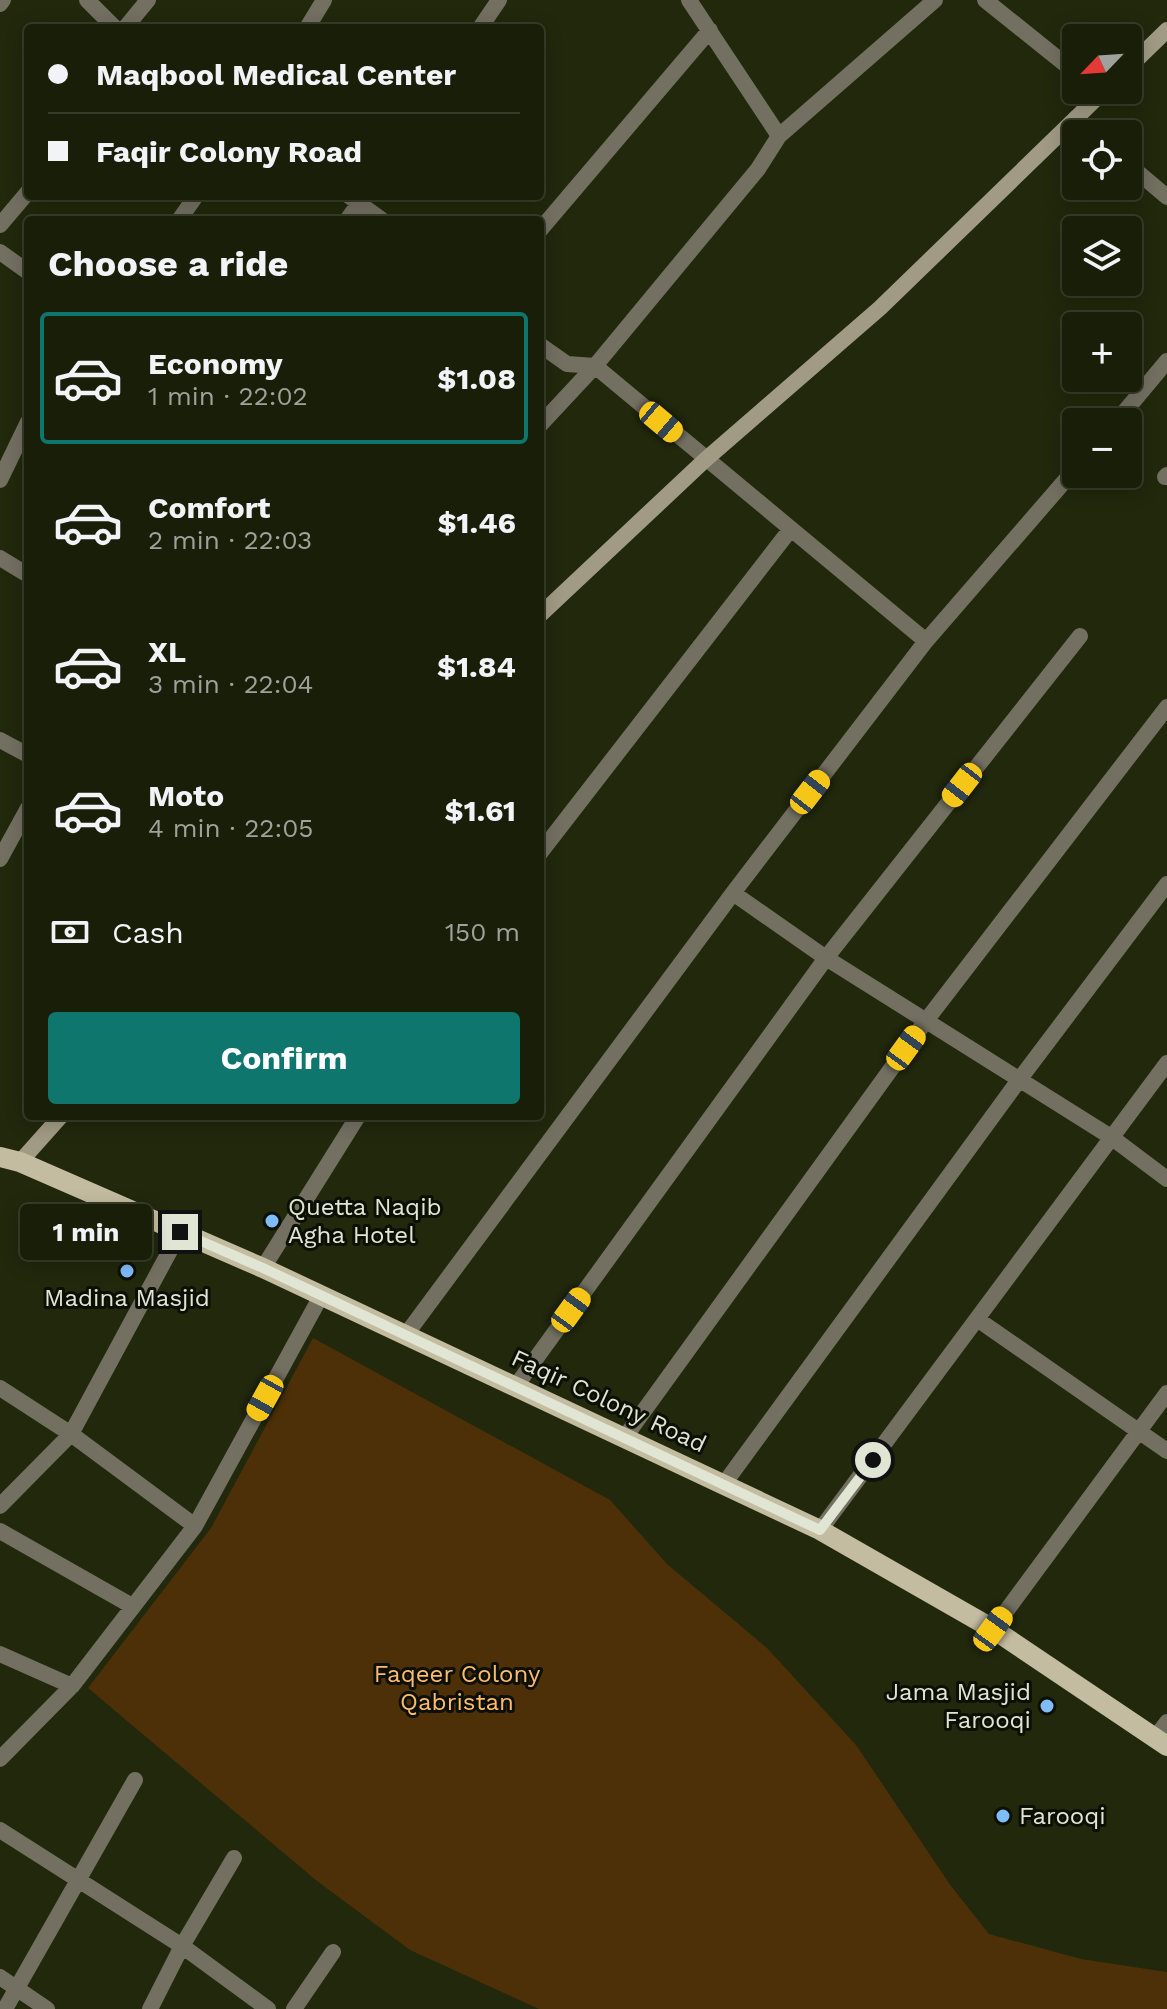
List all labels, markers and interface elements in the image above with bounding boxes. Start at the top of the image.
north arrow [1062,24,1142,104]
map controls [1062,24,1142,488]
text: Maqbool Medical Center [96,57,456,92]
button: locate [1062,120,1142,200]
text: Faqir Colony Road [96,134,362,169]
button: layers [1062,216,1142,296]
text: Choose a ride [48,243,288,285]
button: + [1062,312,1142,392]
icon: car [52,342,124,414]
text: Economy [148,346,283,381]
text: $1.08 [437,361,516,396]
text: 1 min · 22:02 [148,381,308,411]
car [635,397,687,447]
button: − [1062,408,1142,488]
icon: car [52,486,124,558]
text: Comfort [148,490,270,525]
text: $1.46 [437,505,516,540]
text: 2 min · 22:03 [148,525,312,555]
icon: car [52,630,124,702]
text: XL [148,634,186,669]
text: $1.84 [437,649,516,684]
text: 3 min · 22:04 [148,669,314,699]
car [938,759,986,811]
car [786,766,834,818]
icon: car [52,774,124,846]
text: Moto [148,778,224,813]
text: $1.61 [444,793,516,828]
text: 4 min · 22:05 [148,813,313,843]
icon: cash [48,910,92,954]
text: Cash [112,915,184,950]
text: 150 m [445,917,520,947]
button: Confirm [48,1012,520,1104]
car [882,1022,930,1074]
place label: Quetta Naqib Agha Hotel [288,1193,442,1249]
callout: 1 min [20,1204,152,1260]
marker: Quetta Naqib Agha Hotel [263,1212,281,1230]
route end [162,1214,198,1250]
text: 1 min [53,1217,119,1247]
marker: Madina Masjid [118,1262,136,1280]
place label: Madina Masjid [44,1284,210,1312]
car [547,1284,595,1336]
street label: Faqir Colony Road [507,1344,711,1458]
car [243,1371,287,1425]
route start [855,1442,891,1478]
car [969,1603,1017,1655]
park label: Faqeer Colony Qabristan [374,1660,541,1716]
place label: Jama Masjid Farooqi [886,1678,1031,1734]
marker: Jama Masjid Farooqi [1038,1697,1056,1715]
place label: Farooqi [1019,1802,1106,1830]
marker: Farooqi [994,1807,1012,1825]

